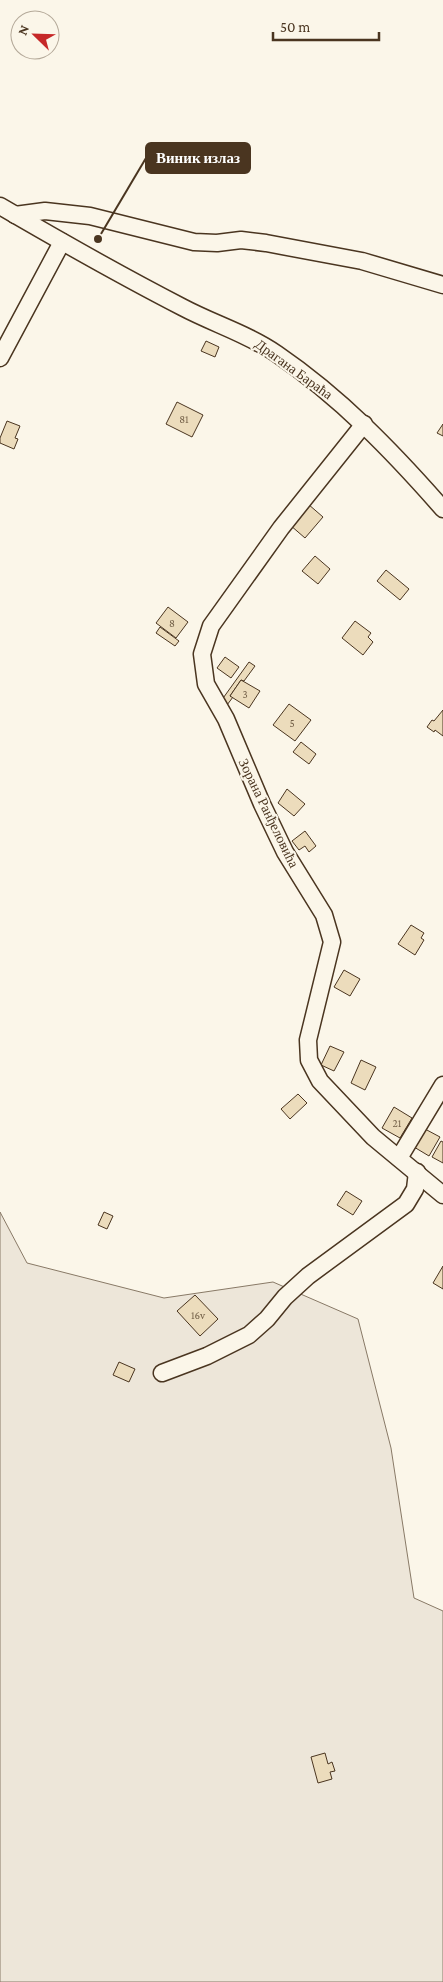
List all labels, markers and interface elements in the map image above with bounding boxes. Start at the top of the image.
north arrow [10,10,60,60]
scale bar [273,10,379,42]
text: 50 m [280,19,310,35]
text: N [14,22,32,37]
callout: Виник излаз [146,143,250,173]
text: Виник излаз [156,150,240,166]
street label: Драгана Бараћа [252,336,336,403]
house number: 81 [179,413,189,425]
house number: 8 [169,617,175,629]
house number: 3 [242,688,248,700]
house number: 5 [289,717,295,729]
street label: Зорана Ранђеловића [236,756,303,871]
house number: 21 [393,1117,402,1129]
house number: 16v [191,1309,206,1321]

